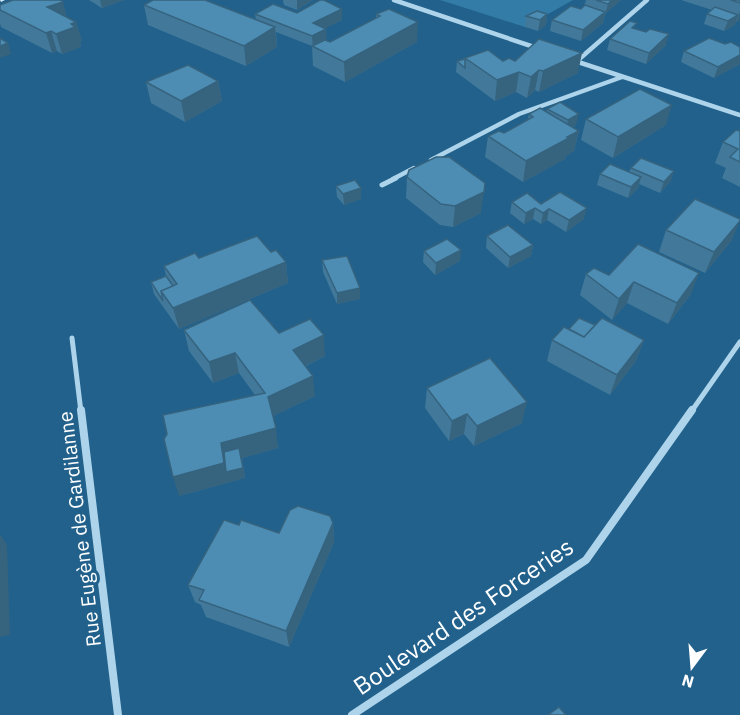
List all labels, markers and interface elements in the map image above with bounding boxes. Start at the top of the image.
street label: Rue Eugène de Gardilanne [51,410,107,648]
street label: Boulevard des Forceries [347,530,579,702]
north arrow [662,637,722,697]
text: N [680,670,696,693]

